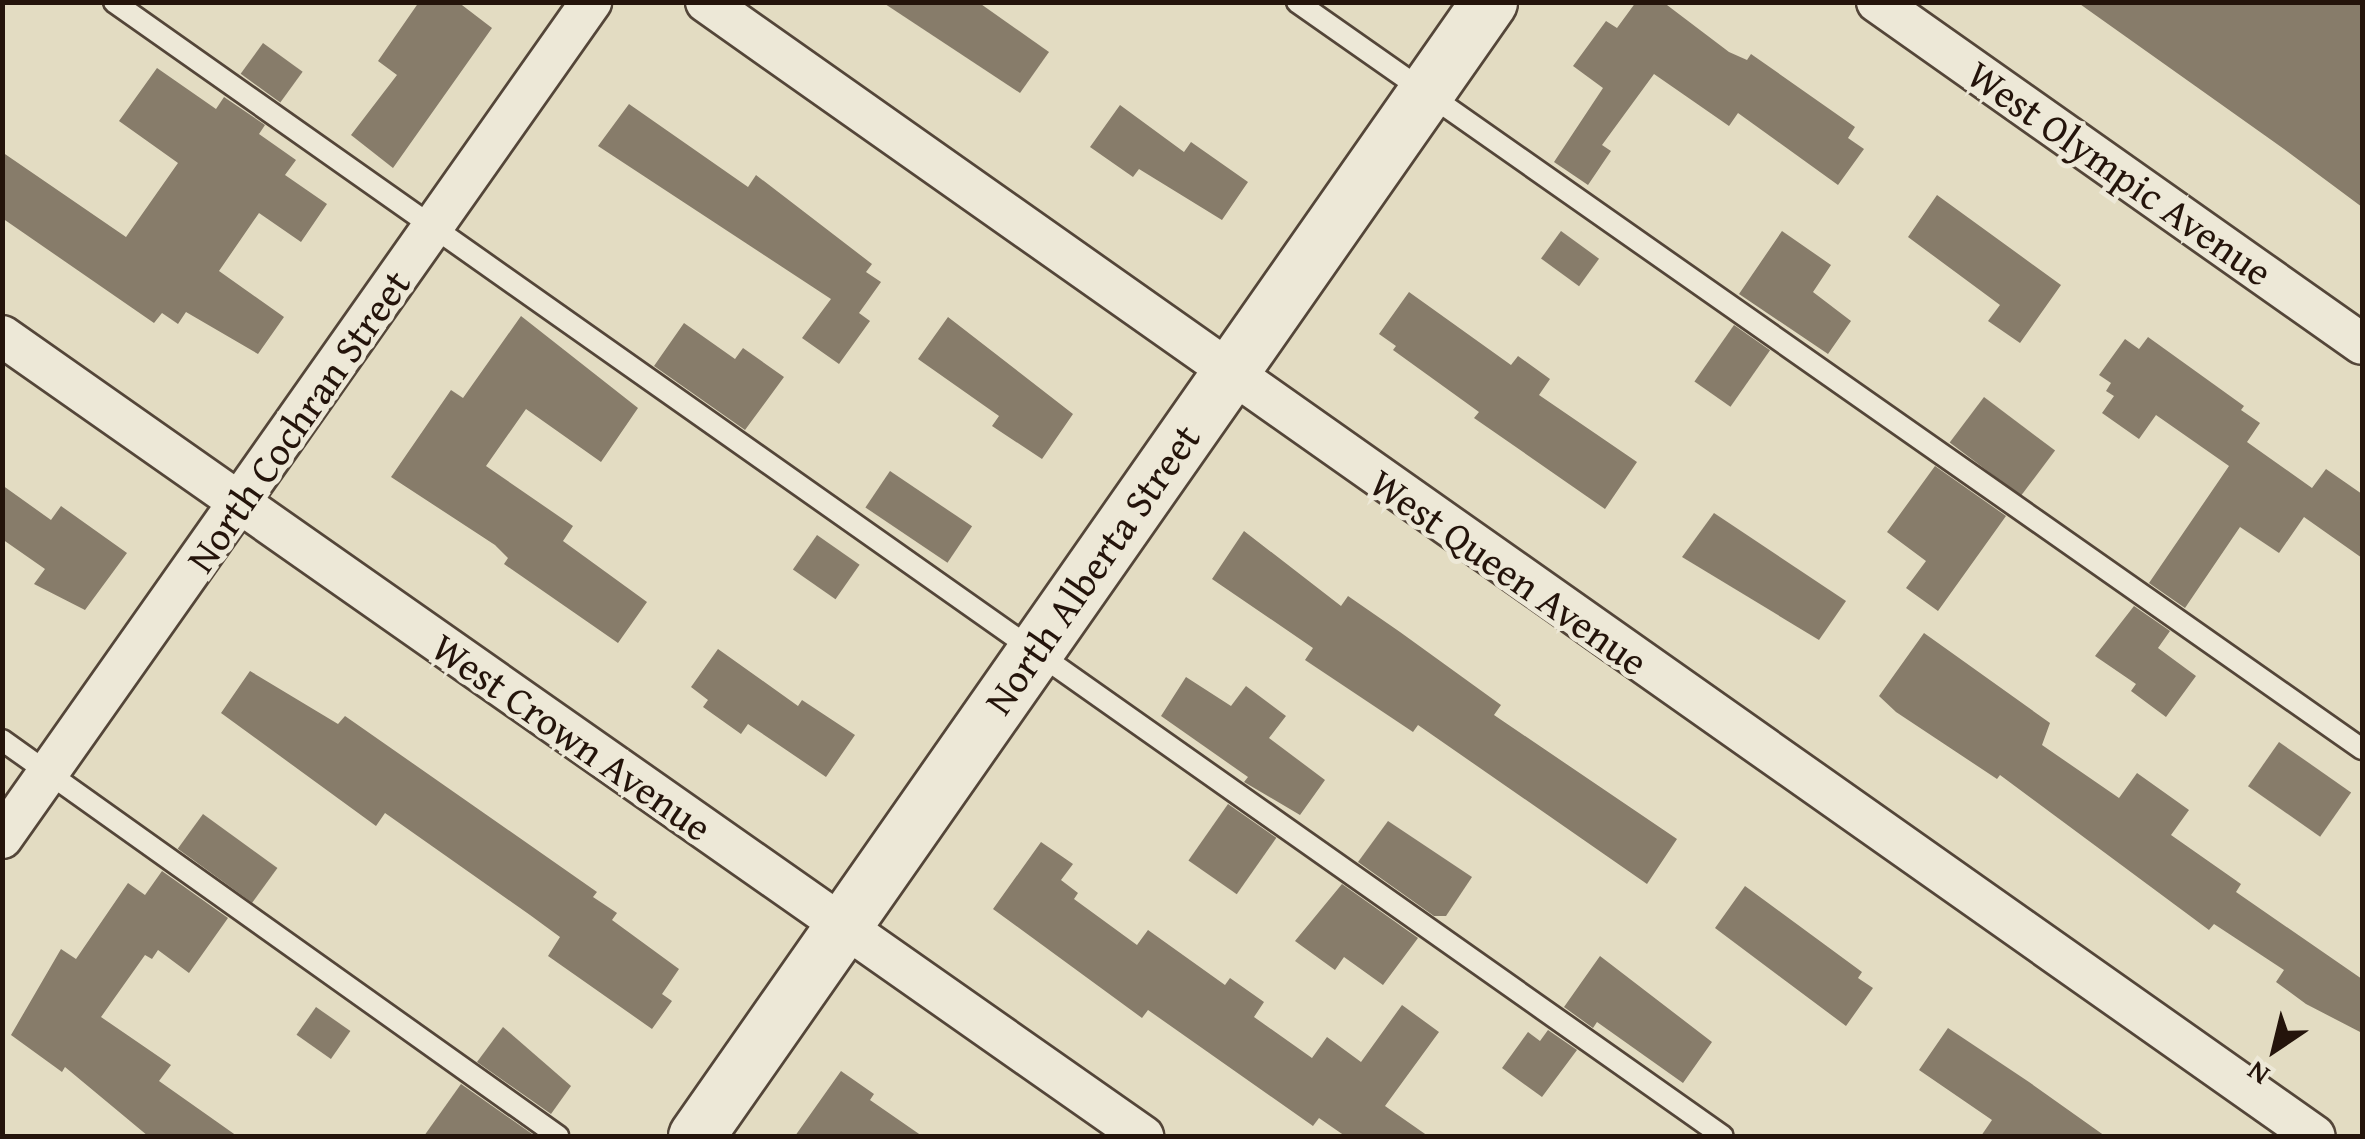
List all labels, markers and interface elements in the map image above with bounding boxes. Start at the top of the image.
street label: West Olympic Avenue [1959,50,2281,296]
street label: North Cochran Street [176,261,420,581]
street label: North Alberta Street [974,415,1210,723]
street label: West Queen Avenue [1361,458,1657,686]
street label: West Crown Avenue [423,623,721,851]
north arrow [2225,999,2325,1099]
text: N [2238,1052,2277,1096]

